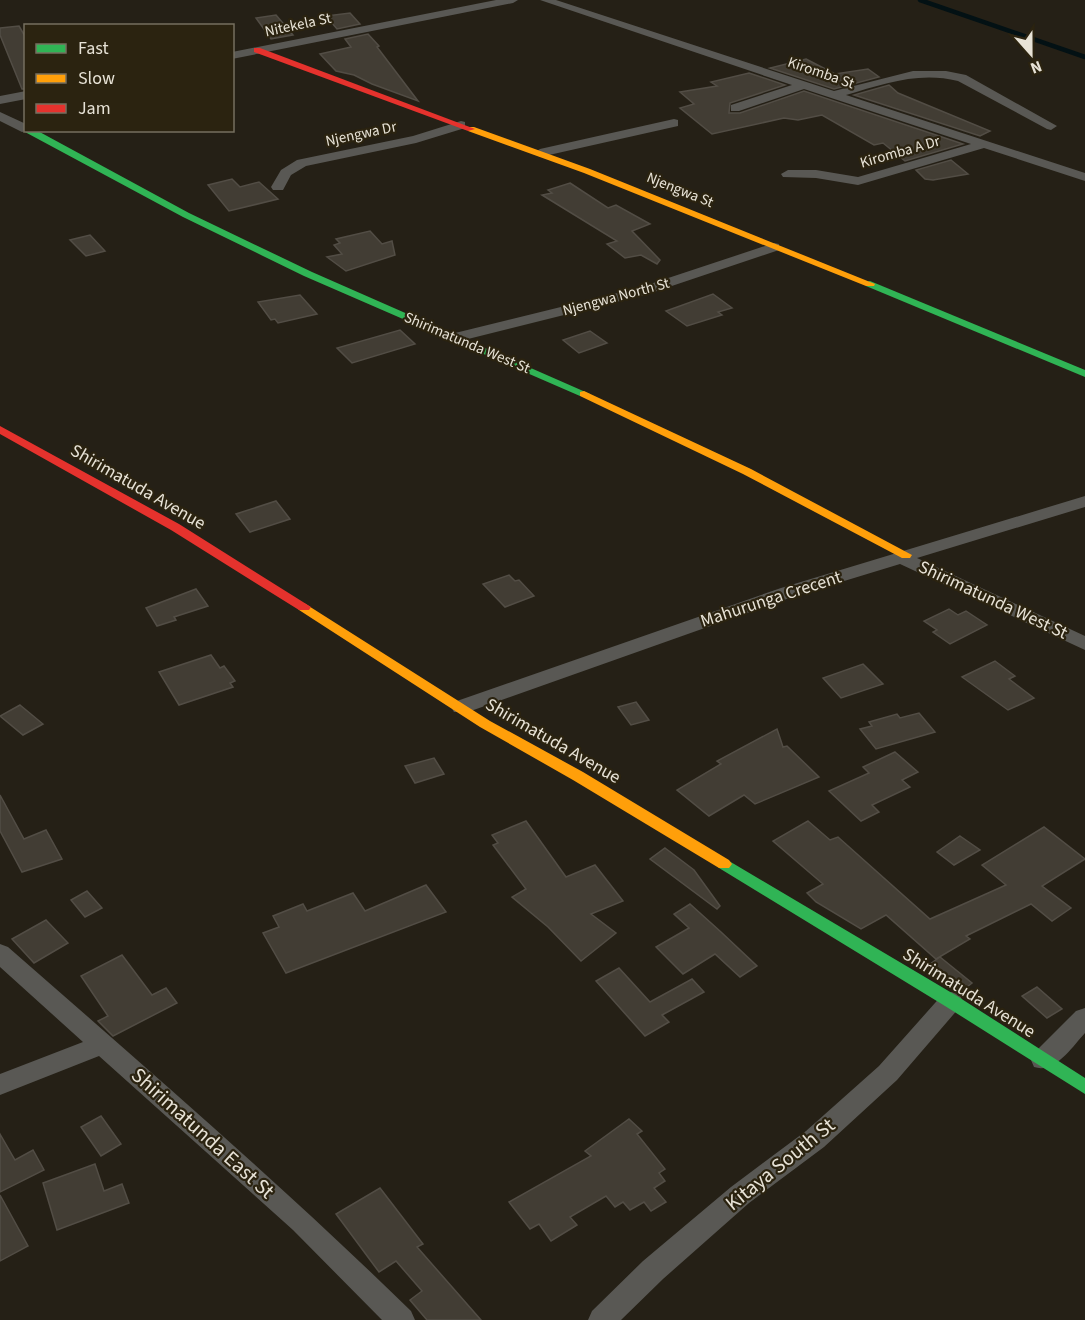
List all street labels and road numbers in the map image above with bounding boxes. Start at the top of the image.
street label: Nitekela St [263,8,333,42]
street label: Kiromba St [785,52,857,94]
street label: Njengwa Dr [324,116,399,152]
street label: Kiromba A Dr [858,130,943,173]
street label: Njengwa St [643,167,717,213]
street label: Njengwa North St [560,273,672,321]
street label: Shirimatunda West St [401,307,533,379]
street label: Shirimatuda Avenue [66,438,210,536]
street label: Shirimatunda West St [914,554,1072,646]
street label: Mahurunga Crecent [697,564,845,634]
street label: Shirimatuda Avenue [481,692,625,790]
street label: Shirimatuda Avenue [898,942,1040,1044]
street label: Shirimatunda East St [125,1060,281,1206]
street label: Kitaya South St [719,1110,841,1218]

